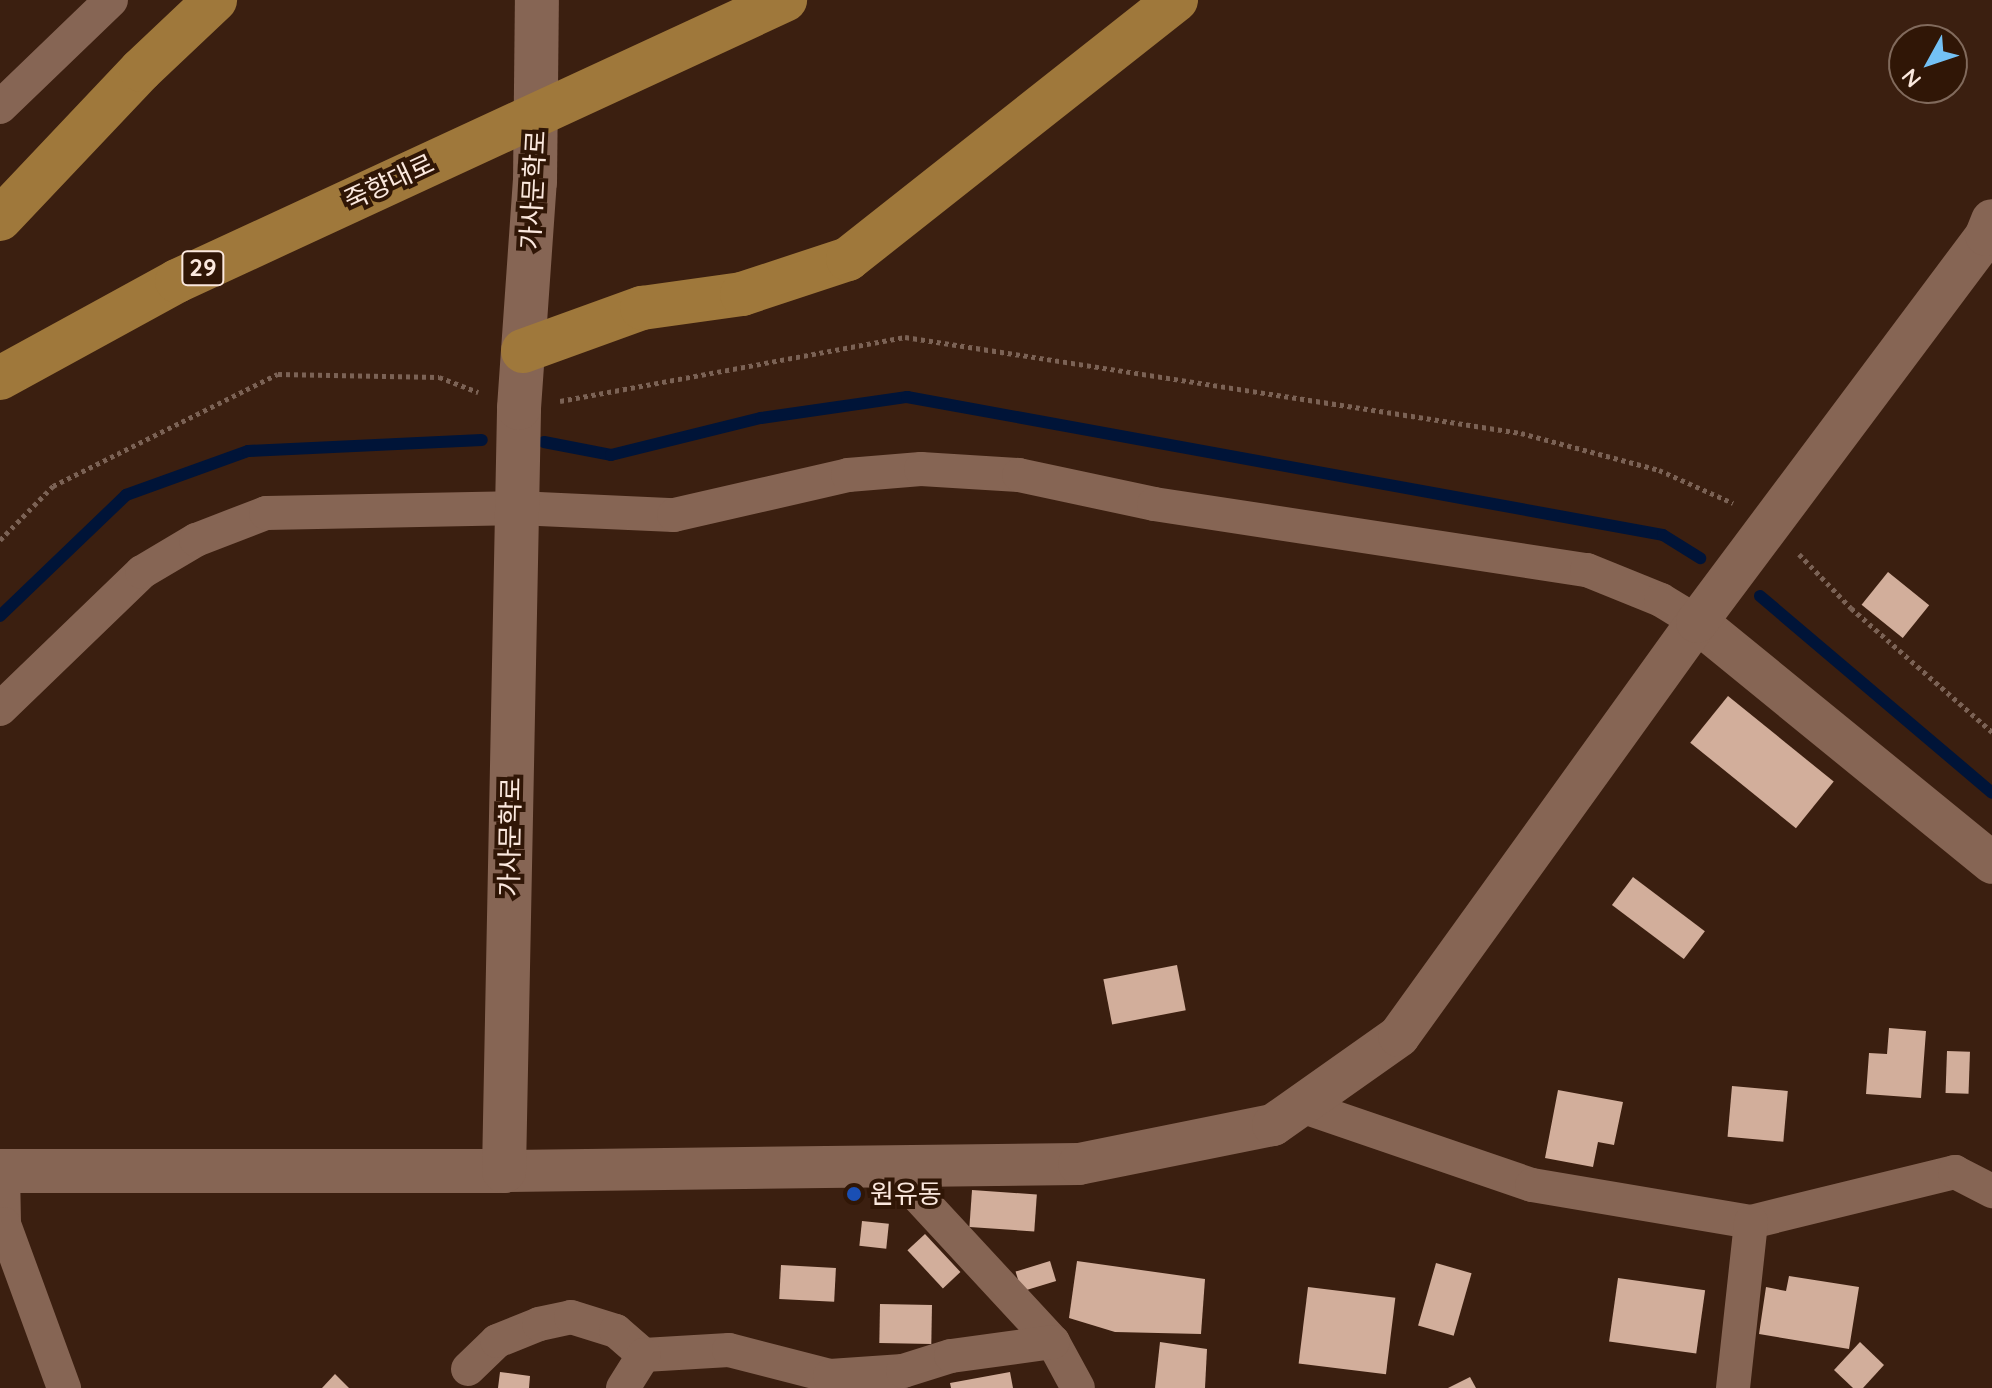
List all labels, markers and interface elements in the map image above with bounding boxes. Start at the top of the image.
north arrow [1888,24,1968,104]
text: N [1895,63,1927,93]
street label: 가사문학로 [514,129,552,251]
street label: 죽향대로 [339,148,439,216]
road number: 29 [181,248,225,288]
street label: 가사문학로 [493,777,527,897]
place label: 원유동 [870,1178,942,1210]
marker: 원유동 [845,1185,863,1203]

